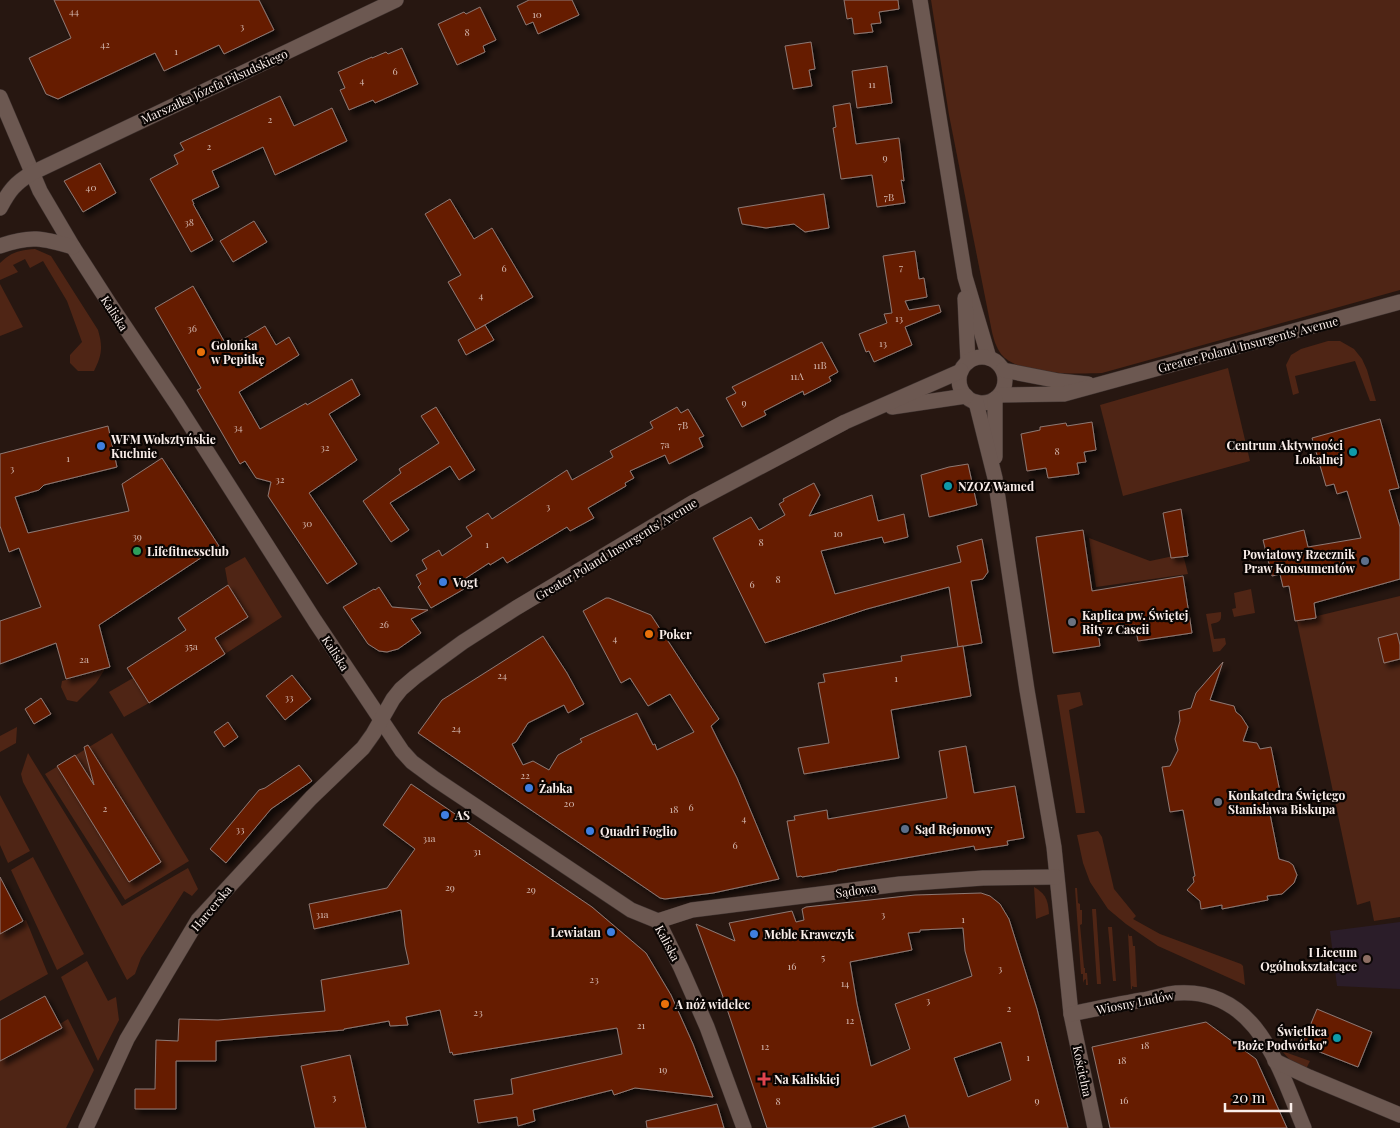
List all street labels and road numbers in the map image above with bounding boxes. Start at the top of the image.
street label: Marszałka Józefa Piłsudskiego [138,45,290,127]
street label: Kaliska [98,292,132,334]
street label: Greater Poland Insurgents' Avenue [1156,312,1340,376]
street label: Greater Poland Insurgents' Avenue [532,494,700,604]
street label: Kaliska [319,632,353,674]
street label: Sądowa [835,879,877,901]
street label: Harcerska [187,882,235,934]
street label: Kaliska [652,922,684,964]
street label: Wiosny Ludów [1094,987,1176,1018]
street label: Kościelna [1070,1044,1096,1098]

